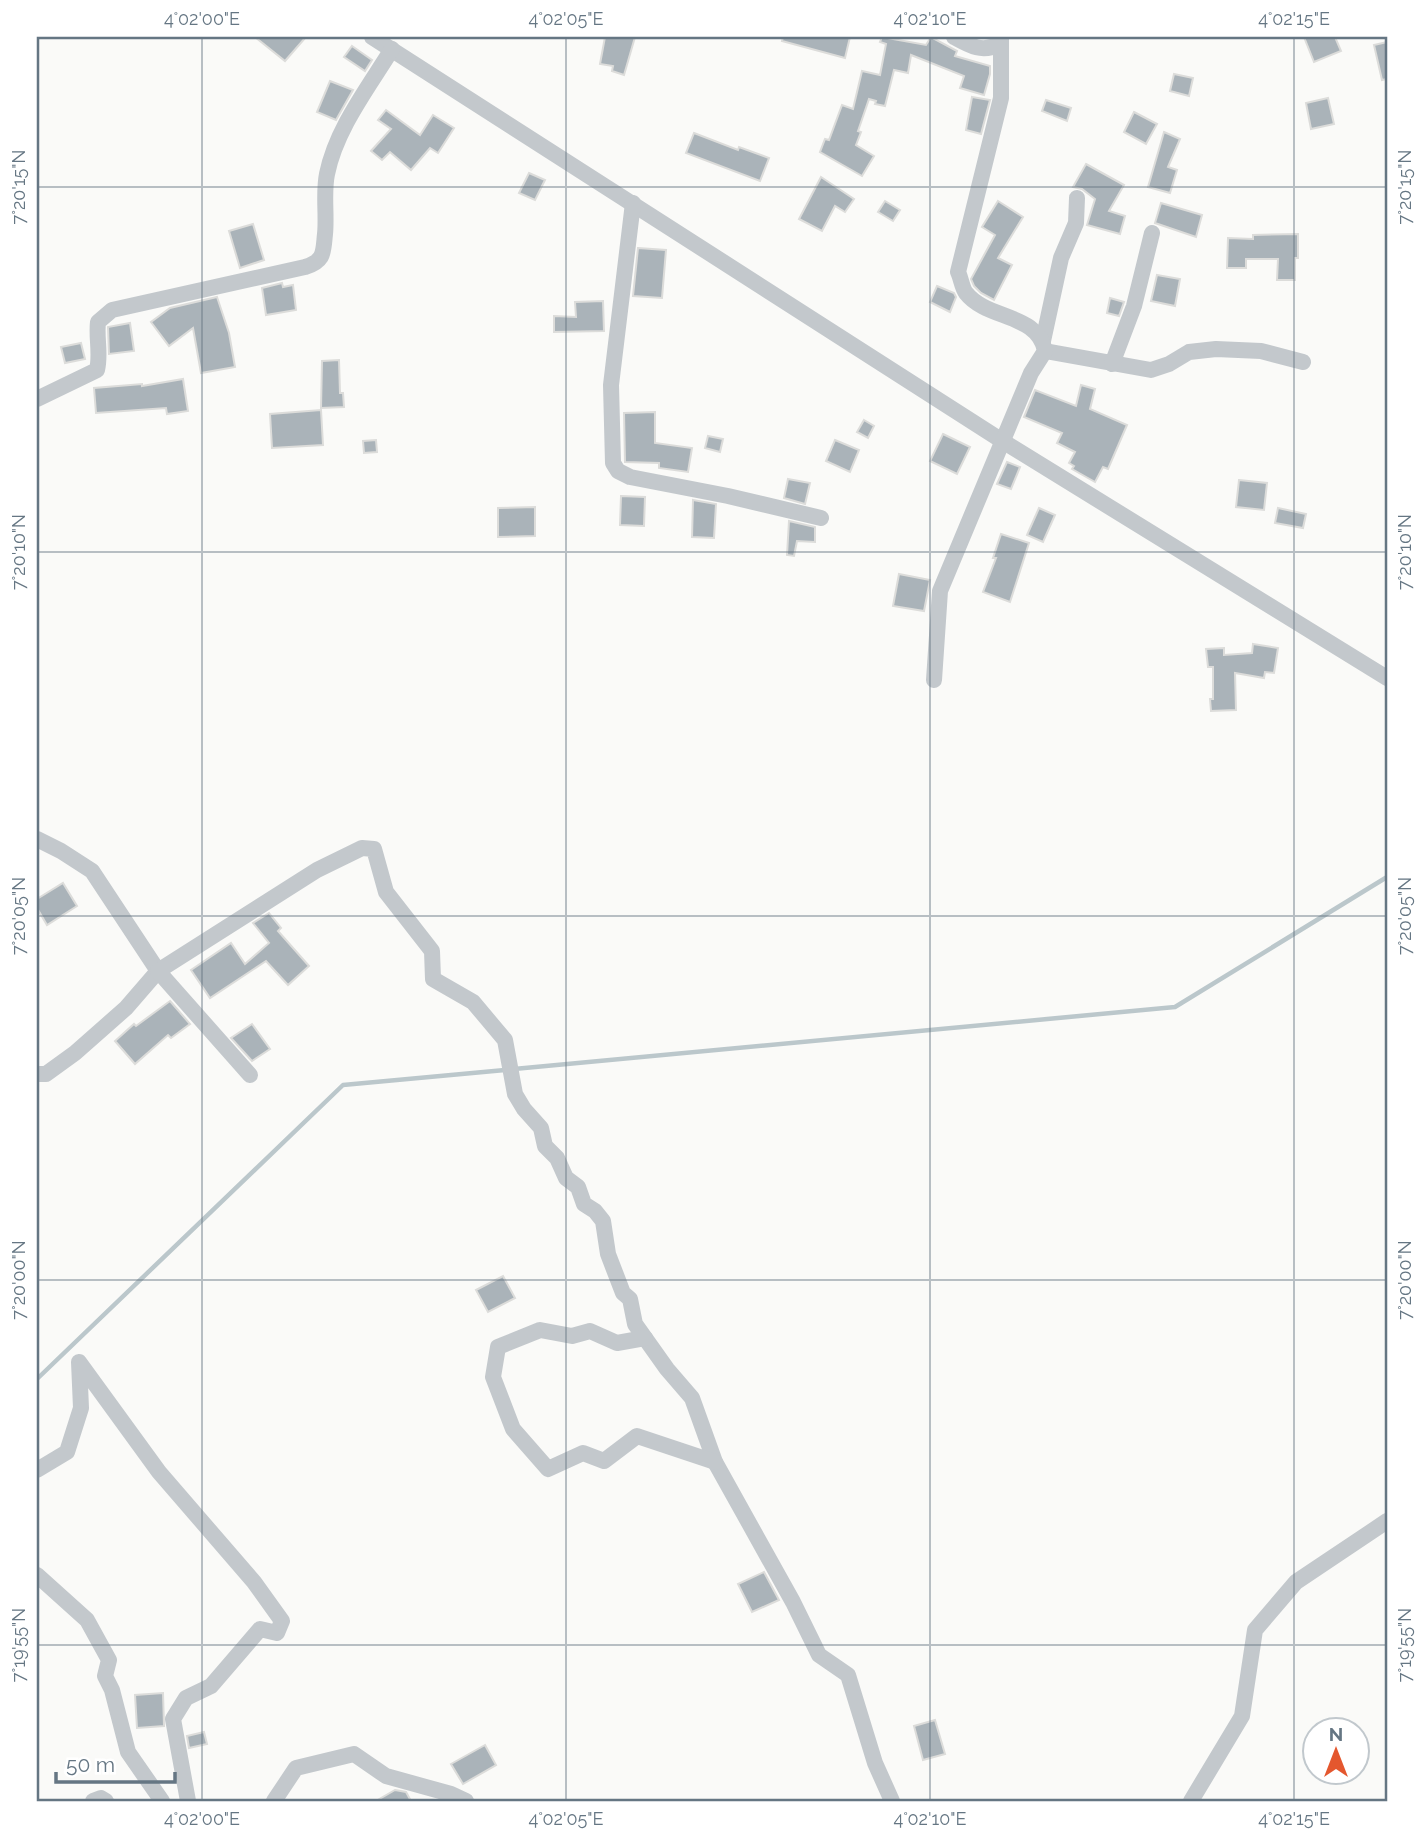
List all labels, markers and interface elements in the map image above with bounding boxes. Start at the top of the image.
text: 4°02'00"E [164,8,240,29]
text: 4°02'05"E [529,8,604,29]
text: 4°02'10"E [894,8,966,29]
text: 4°02'15"E [1258,8,1330,29]
text: 7°20'15"N [8,150,29,224]
text: 7°20'15"N [1394,150,1415,224]
text: 7°20'10"N [8,514,29,590]
text: 7°20'10"N [1394,514,1415,590]
text: 7°20'05"N [8,877,29,955]
text: 7°20'05"N [1394,877,1415,955]
text: 7°20'00"N [8,1240,29,1320]
text: 7°20'00"N [1394,1240,1415,1320]
text: 7°19'55"N [8,1608,29,1682]
text: 7°19'55"N [1394,1608,1415,1682]
north arrow [1302,1716,1372,1786]
text: N [1329,1723,1343,1745]
scale bar [56,1740,175,1784]
text: 50 m [66,1752,115,1777]
text: 4°02'00"E [164,1808,240,1829]
text: 4°02'05"E [529,1808,604,1829]
text: 4°02'10"E [894,1808,966,1829]
text: 4°02'15"E [1258,1808,1330,1829]

